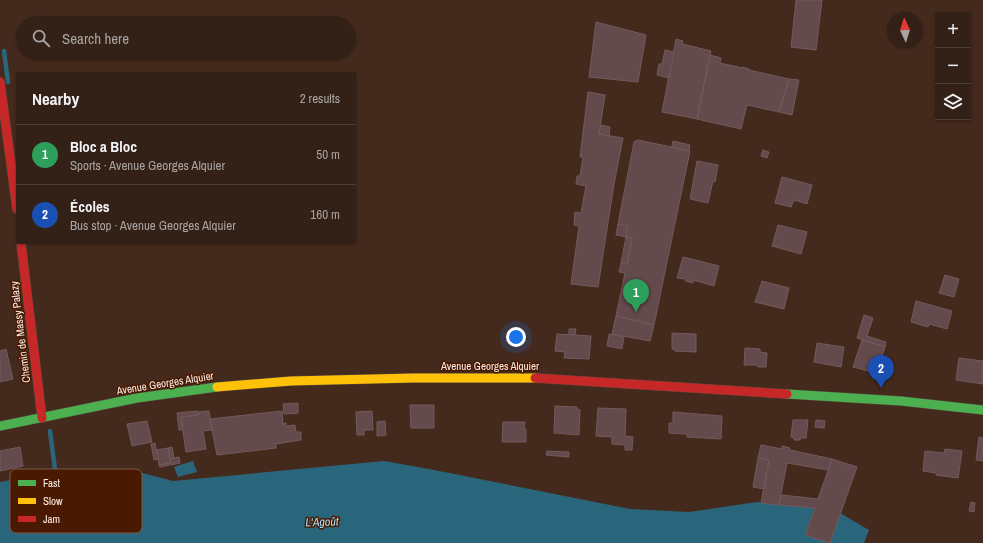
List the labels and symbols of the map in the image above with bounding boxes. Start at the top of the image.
north arrow [887,12,923,48]
pin: 1 [623,279,649,312]
street label: Chemin de Massy Palazy [7,280,33,384]
your location [506,327,526,347]
pin: 2 [868,355,894,388]
street label: Avenue Georges Alquier [440,359,539,373]
street label: Avenue Georges Alquier [114,368,215,398]
legend [10,469,142,533]
text: Fast [43,476,61,490]
text: Slow [43,494,63,508]
text: Jam [43,512,60,526]
water label: L'Agoût [305,513,339,531]

